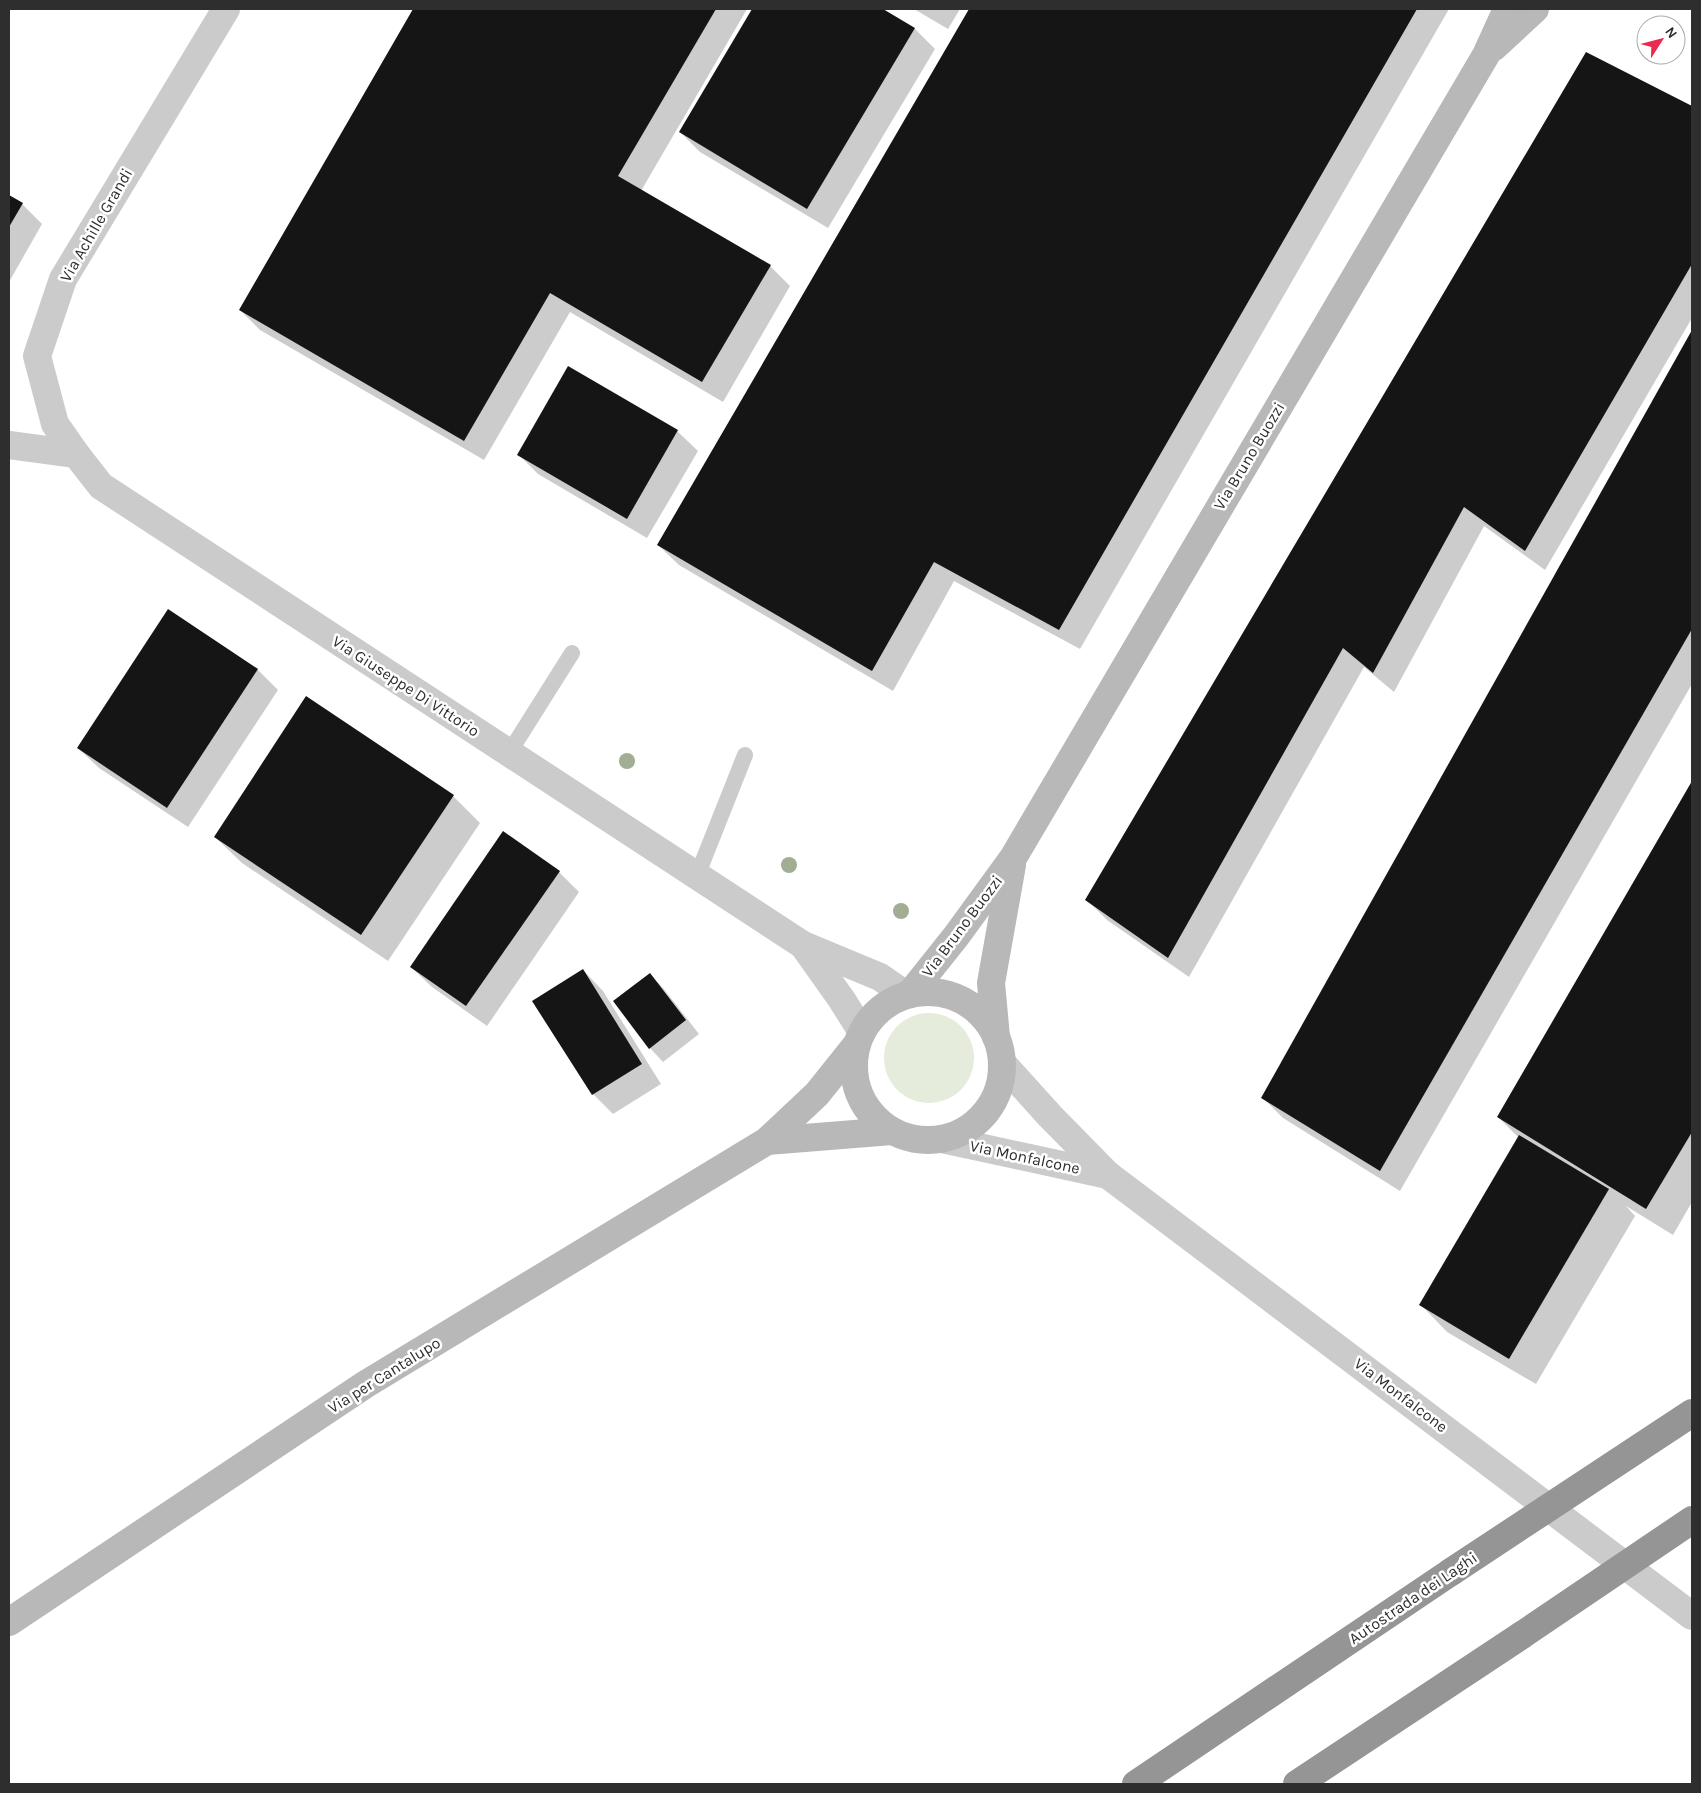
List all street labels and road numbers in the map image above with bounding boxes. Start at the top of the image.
street label: Via Achille Grandi [56,165,136,285]
street label: Via Bruno Buozzi [1209,399,1289,513]
street label: Via Giuseppe Di Vittorio [329,631,483,741]
street label: Via Bruno Buozzi [918,871,1006,981]
street label: Via Monfalcone [968,1136,1082,1178]
street label: Via per Cantalupo [324,1333,444,1417]
street label: Via Monfalcone [1351,1354,1451,1436]
street label: Autostrada dei Laghi [1345,1548,1481,1648]

